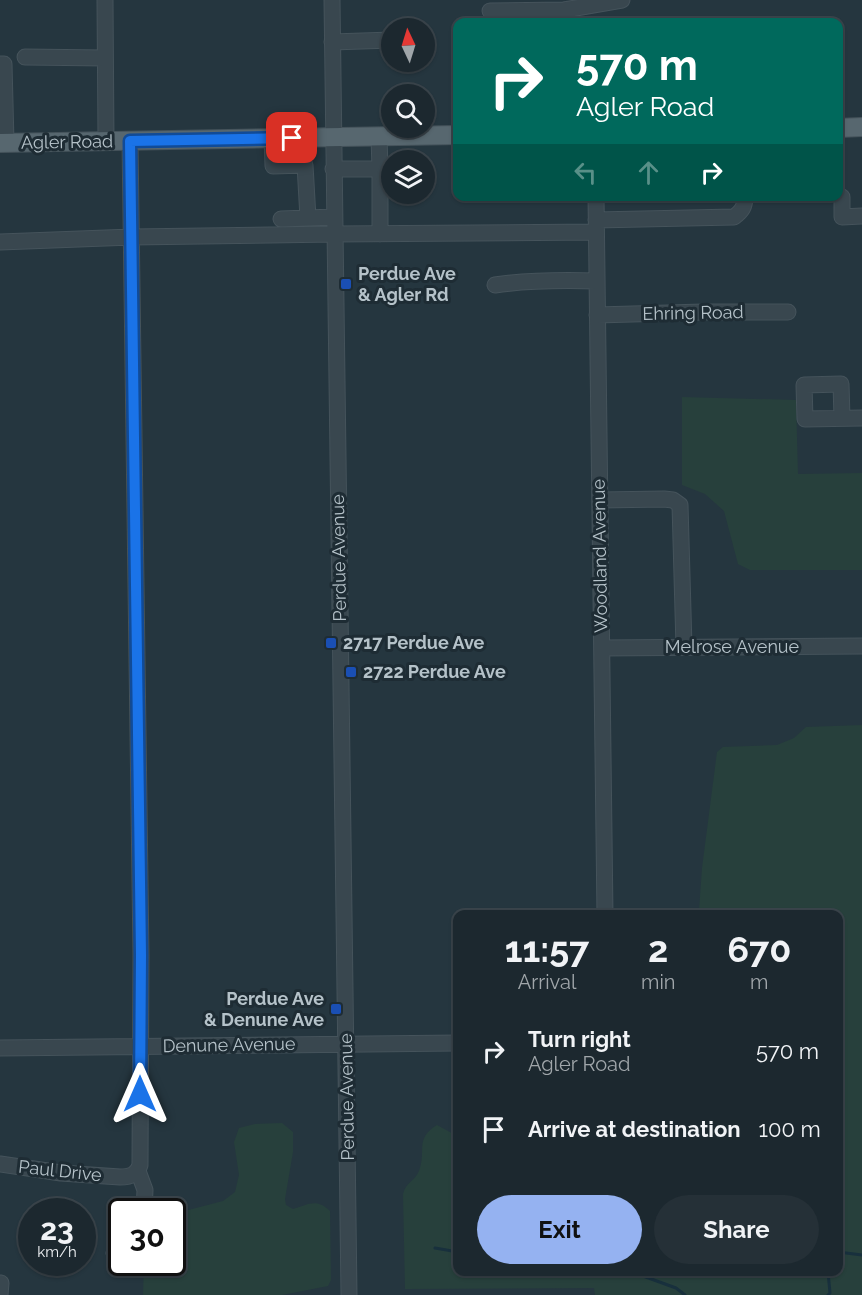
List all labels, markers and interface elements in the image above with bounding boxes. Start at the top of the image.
north arrow [381,18,435,72]
map controls [381,18,435,204]
text: 570 m [576,41,698,90]
icon: right [477,42,555,120]
button: search [381,84,435,138]
text: Agler Road [576,91,714,122]
pin [266,112,317,163]
icon: arrive [275,121,308,154]
street label: Agler Road [21,130,113,153]
button: layers [381,150,435,204]
icon: left [569,156,602,189]
icon: ahead [632,156,665,189]
icon: right [695,156,728,189]
place label: Perdue Ave & Agler Rd [358,263,456,305]
marker: Perdue Ave & Agler Rd [339,277,353,291]
street label: Ehring Road [642,301,744,324]
street label: Woodland Avenue [588,478,611,633]
street label: Perdue Avenue [327,494,350,622]
place label: 2717 Perdue Ave [343,632,485,653]
marker: 2717 Perdue Ave [324,636,338,650]
street label: Melrose Avenue [665,636,800,657]
place label: 2722 Perdue Ave [363,661,506,682]
marker: 2722 Perdue Ave [344,665,358,679]
text: 11:57 [505,928,589,970]
text: 2 [648,928,668,970]
text: 670 [727,928,791,970]
text: Arrival [518,970,576,994]
text: min [641,970,675,994]
text: m [750,970,768,994]
place label: Perdue Ave & Denune Ave [204,988,324,1030]
marker: Perdue Ave & Denune Ave [329,1002,343,1016]
text: Turn right [528,1026,631,1052]
street label: Denune Avenue [162,1033,296,1056]
street label: Perdue Avenue [335,1033,358,1161]
icon: right [477,1035,510,1068]
text: 570 m [756,1038,819,1064]
text: Agler Road [528,1052,630,1076]
position arrow [108,1062,172,1126]
icon: arrive [477,1113,510,1146]
text: Arrive at destination [528,1116,741,1142]
text: 100 m [759,1116,821,1142]
street label: Paul Drive [17,1156,103,1185]
button: Exit [477,1195,642,1264]
button: Share [654,1195,819,1264]
speed limit sign: 30 [108,1198,186,1276]
text: 23 [40,1212,74,1247]
text: km/h [37,1243,77,1261]

